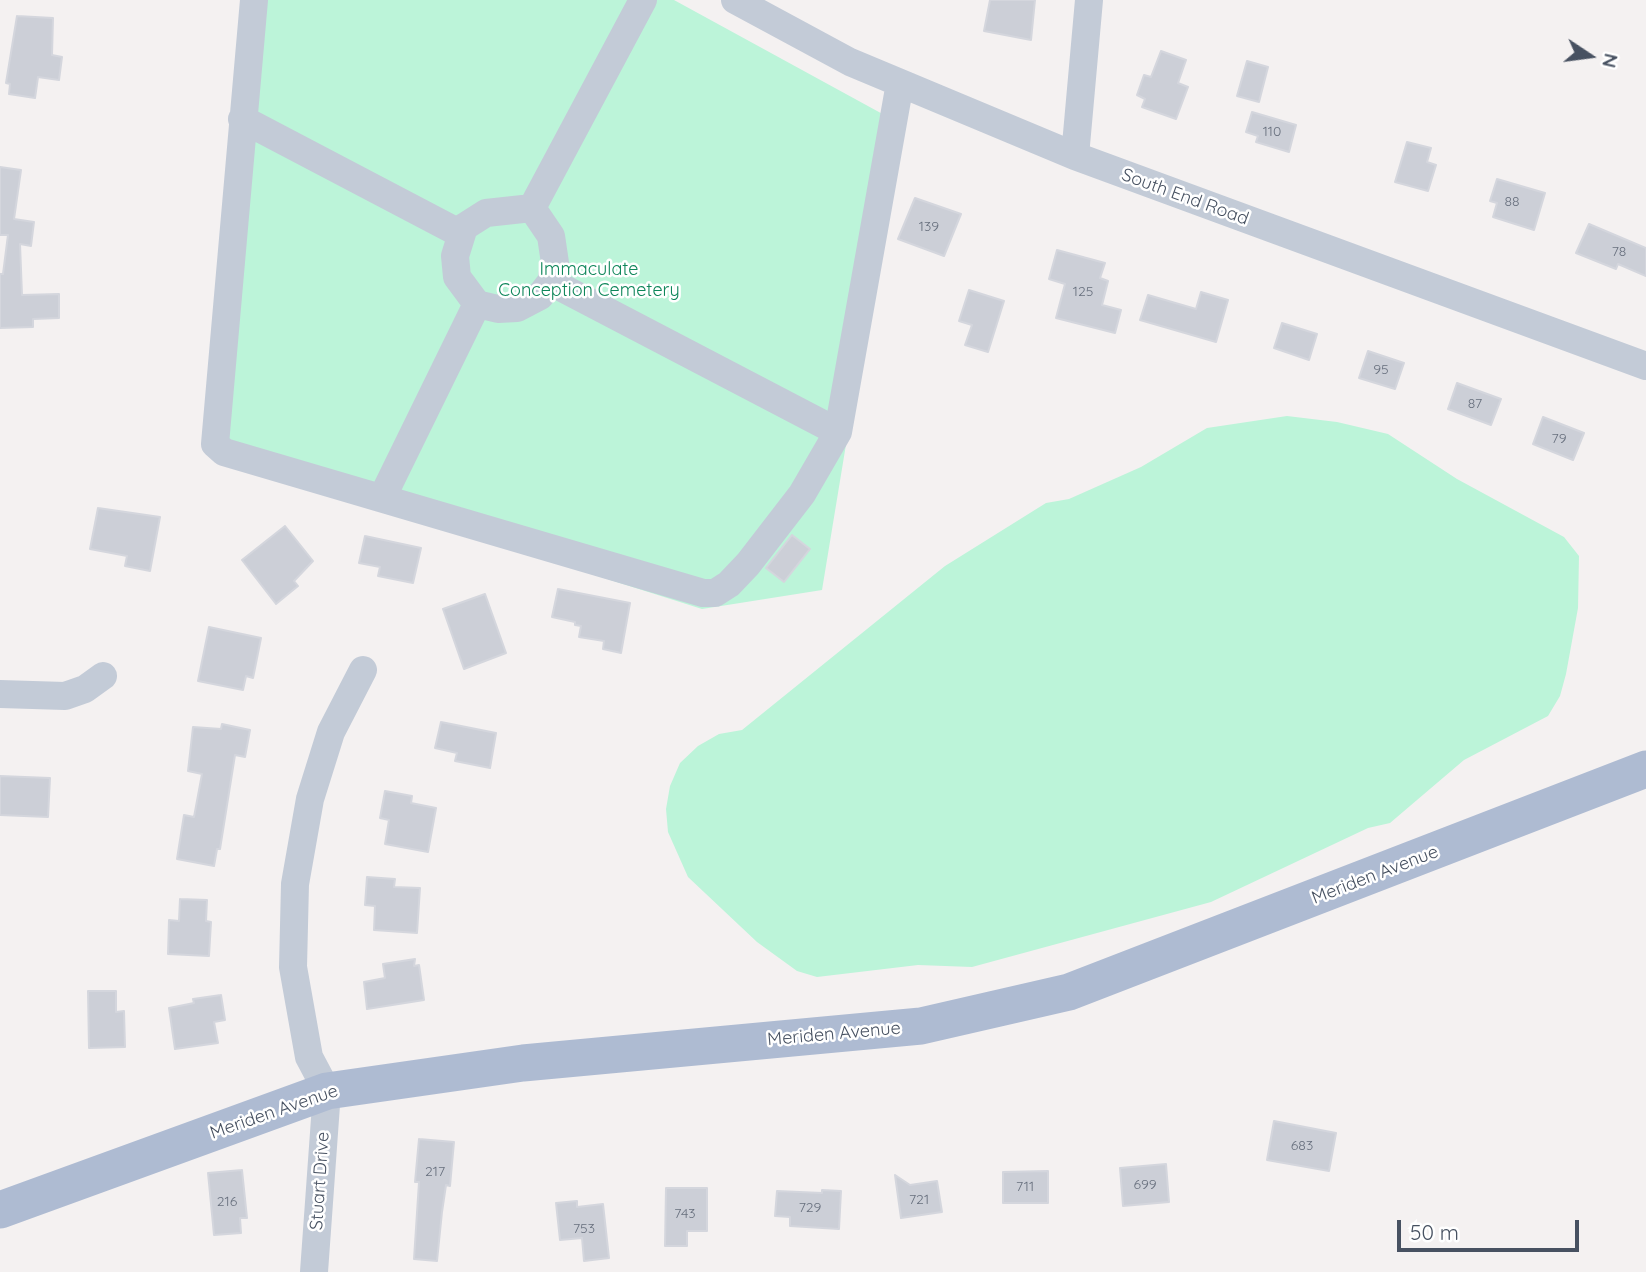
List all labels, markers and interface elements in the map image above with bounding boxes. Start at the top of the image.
north arrow [1555,21,1625,91]
text: N [1597,51,1624,70]
house number: 110 [1263,124,1281,140]
street label: South End Road [1119,164,1251,230]
house number: 88 [1504,194,1520,210]
house number: 139 [919,219,939,235]
house number: 78 [1612,244,1626,260]
park label: Immaculate Conception Cemetery [498,259,680,302]
house number: 125 [1073,284,1093,300]
house number: 95 [1373,362,1389,378]
house number: 87 [1468,396,1482,412]
house number: 79 [1552,431,1566,447]
street label: Meriden Avenue [1309,841,1441,909]
street label: Meriden Avenue [766,1017,902,1051]
street label: Meriden Avenue [207,1080,341,1144]
street label: Stuart Drive [306,1131,334,1231]
house number: 683 [1291,1138,1313,1154]
house number: 217 [425,1164,445,1180]
house number: 699 [1133,1177,1157,1193]
house number: 711 [1016,1179,1034,1195]
house number: 721 [909,1192,929,1208]
house number: 216 [217,1194,237,1210]
house number: 729 [799,1200,821,1216]
house number: 743 [674,1206,696,1222]
scale bar [1401,1206,1583,1250]
text: 50 m [1410,1219,1459,1245]
house number: 753 [573,1221,595,1237]

